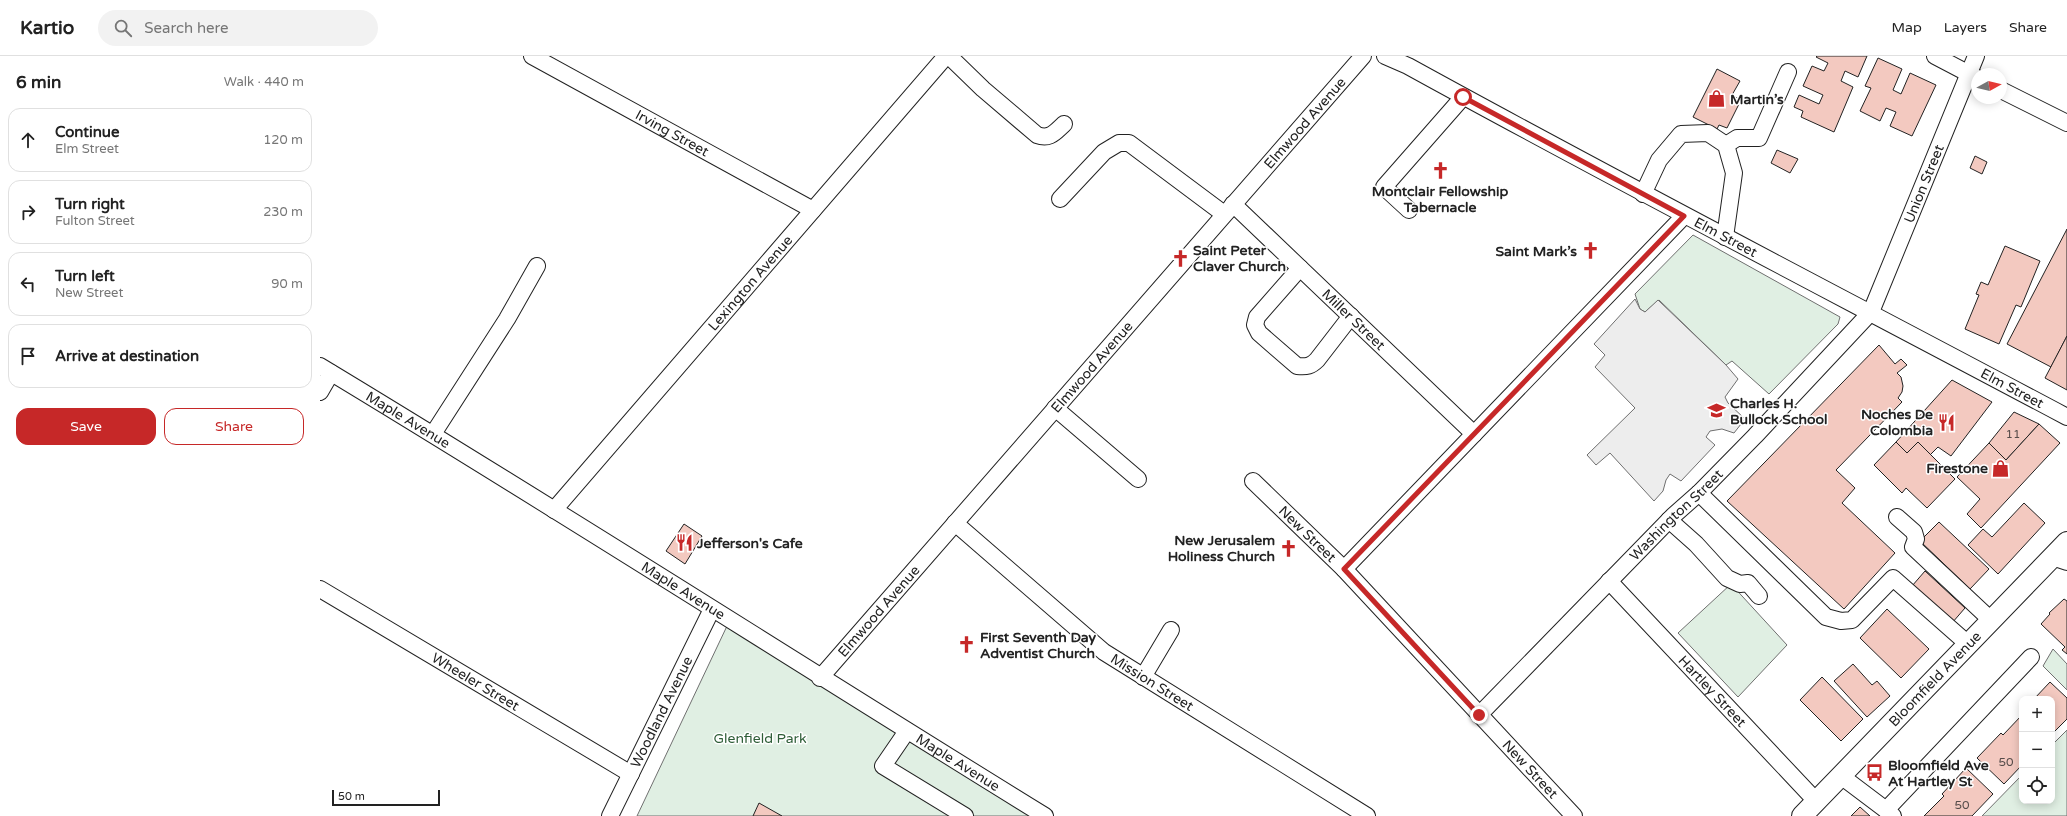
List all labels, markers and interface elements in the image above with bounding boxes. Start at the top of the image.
search box [98,10,378,46]
text: Kartio [20,17,74,39]
icon: search [112,17,134,39]
text: Search here [144,19,229,37]
text: Map [1892,19,1922,36]
text: Layers [1944,19,1987,36]
text: Share [2009,19,2047,36]
north arrow [1971,68,2007,104]
text: 6 min [16,72,61,93]
text: Walk · 440 m [224,74,304,90]
street label: Elmwood Avenue [1260,74,1349,172]
route start [1454,88,1472,106]
shop icon: Martin’s [1707,89,1727,109]
place label: Martin’s [1730,91,1784,108]
street label: Irving Street [633,106,713,160]
text: Continue [55,123,119,141]
icon: ahead [17,129,39,151]
text: 120 m [263,132,303,148]
text: Elm Street [55,141,119,157]
street label: Union Street [1900,141,1948,225]
church icon: Montclair Fellowship Tabernacle [1430,161,1450,181]
place label: Montclair Fellowship Tabernacle [1372,183,1508,216]
text: Turn right [55,195,125,213]
icon: right [17,201,39,223]
text: 230 m [263,204,303,220]
text: Fulton Street [55,213,135,229]
street label: Elm Street [1691,213,1761,261]
street label: Lexington Avenue [704,232,796,334]
church icon: Saint Mark’s [1580,241,1600,261]
place label: Saint Peter Claver Church [1193,242,1286,275]
place label: Saint Mark’s [1495,243,1577,260]
church icon: Saint Peter Claver Church [1170,248,1190,268]
text: Turn left [55,267,115,285]
icon: left [17,273,39,295]
text: 90 m [271,276,303,292]
text: New Street [55,285,123,301]
street label: Miller Street [1319,285,1389,354]
street label: Elmwood Avenue [1047,318,1136,416]
icon: arrive [17,345,39,367]
text: Arrive at destination [55,347,199,365]
street label: Elm Street [1978,364,2047,412]
street label: Maple Avenue [363,387,453,452]
place label: Charles H. Bullock School [1730,395,1827,428]
school or university icon: Charles H. Bullock School [1707,401,1727,421]
place label: Noches De Colombia [1861,406,1933,439]
button: Save [16,408,156,445]
button: Share [164,408,304,445]
restaurant icon: Noches De Colombia [1936,412,1956,432]
house number: 11 [2005,427,2021,441]
shop icon: Firestone [1991,458,2011,478]
place label: Firestone [1926,460,1988,477]
street label: Washington Street [1626,465,1727,564]
street label: New Street [1275,502,1340,566]
place label: New Jerusalem Holiness Church [1168,532,1275,565]
restaurant icon: Jefferson's Cafe [674,533,694,553]
place label: Jefferson's Cafe [696,535,803,552]
church icon: New Jerusalem Holiness Church [1278,538,1298,558]
street label: Maple Avenue [638,558,728,623]
street label: Elmwood Avenue [834,562,923,660]
street label: Bloomfield Avenue [1885,628,1985,730]
place label: First Seventh Day Adventist Church [980,629,1097,662]
church icon: First Seventh Day Adventist Church [957,635,977,655]
street label: Wheeler Street [429,649,523,714]
street label: Mission Street [1108,650,1197,715]
street label: Hartley Street [1675,652,1751,731]
street label: Woodland Avenue [627,653,696,770]
map controls [2019,696,2055,804]
button: + [2019,696,2055,732]
route end [1470,706,1488,724]
park label: Glenfield Park [713,730,807,747]
street label: Maple Avenue [913,730,1003,795]
button: − [2019,732,2055,768]
street label: New Street [1499,736,1562,802]
house number: 50 [1998,755,2014,769]
place label: Bloomfield Ave At Hartley St [1888,757,1989,790]
bus stop icon: Bloomfield Ave At Hartley St [1865,763,1885,783]
button: locate [2019,768,2055,804]
scale bar [332,788,440,807]
text: 50 m [338,790,365,803]
house number: 50 [1954,798,1970,812]

